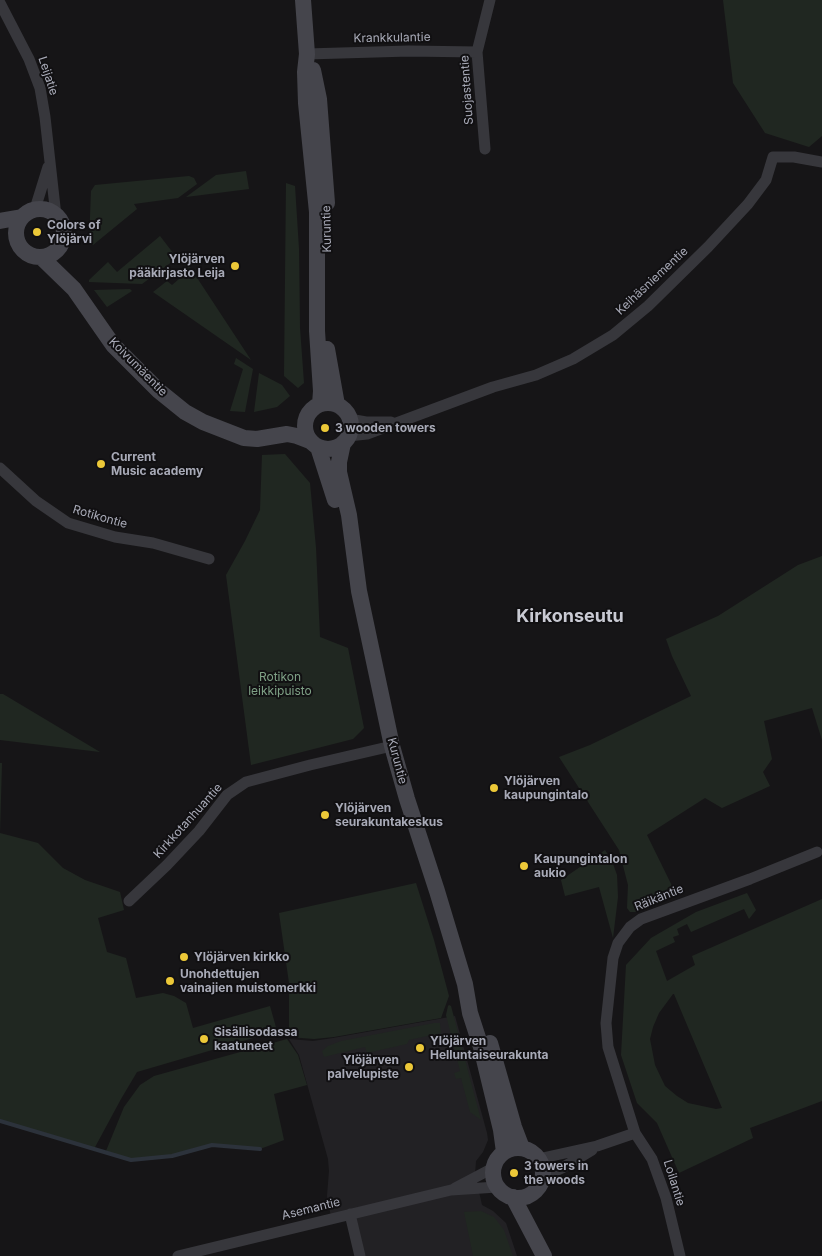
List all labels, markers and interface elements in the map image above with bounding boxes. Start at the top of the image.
street label: Krankkulantie [353,30,431,46]
street label: Leijatie [35,55,61,97]
street label: Suojastentie [457,55,477,125]
street label: Kuruntie [319,205,335,253]
place label: Colors of Ylöjärvi [47,218,100,246]
marker: Colors of Ylöjärvi [31,226,43,238]
street label: Keihäsniementie [613,244,691,318]
place label: Ylöjärven pääkirjasto Leija [129,252,225,280]
marker: Ylöjärven pääkirjasto Leija [229,260,241,272]
street label: Koivumäentie [106,335,170,399]
place label: 3 wooden towers [335,421,436,435]
marker: 3 wooden towers [319,422,331,434]
place label: Current Music academy [111,450,203,478]
marker: Current Music academy [95,458,107,470]
street label: Rotikontie [71,502,129,532]
district label: Kirkonseutu [516,606,624,628]
park label: Rotikon leikkipuisto [248,670,312,698]
street label: Kuruntie [384,736,410,786]
place label: Ylöjärven kaupungintalo [504,774,588,802]
street label: Kirkkotanhuantie [151,781,225,861]
marker: Ylöjärven kaupungintalo [488,782,500,794]
place label: Ylöjärven seurakuntakeskus [335,801,443,829]
marker: Ylöjärven seurakuntakeskus [319,809,331,821]
place label: Kaupungintalon aukio [534,852,627,880]
marker: Kaupungintalon aukio [518,860,530,872]
street label: Räikäntie [632,882,686,914]
place label: Ylöjärven kirkko [194,950,289,964]
marker: Ylöjärven kirkko [178,951,190,963]
place label: Unohdettujen vainajien muistomerkki [180,967,316,995]
marker: Unohdettujen vainajien muistomerkki [164,975,176,987]
place label: Sisällisodassa kaatuneet [214,1025,298,1053]
marker: Sisällisodassa kaatuneet [198,1033,210,1045]
place label: Ylöjärven Helluntaiseurakunta [430,1034,549,1062]
marker: Ylöjärven Helluntaiseurakunta [414,1042,426,1054]
place label: Ylöjärven palvelupiste [327,1053,399,1081]
marker: Ylöjärven palvelupiste [403,1061,415,1073]
street label: Loilantie [660,1158,688,1208]
place label: 3 towers in the woods [524,1159,588,1187]
marker: 3 towers in the woods [508,1167,520,1179]
street label: Asemantie [280,1195,342,1223]

